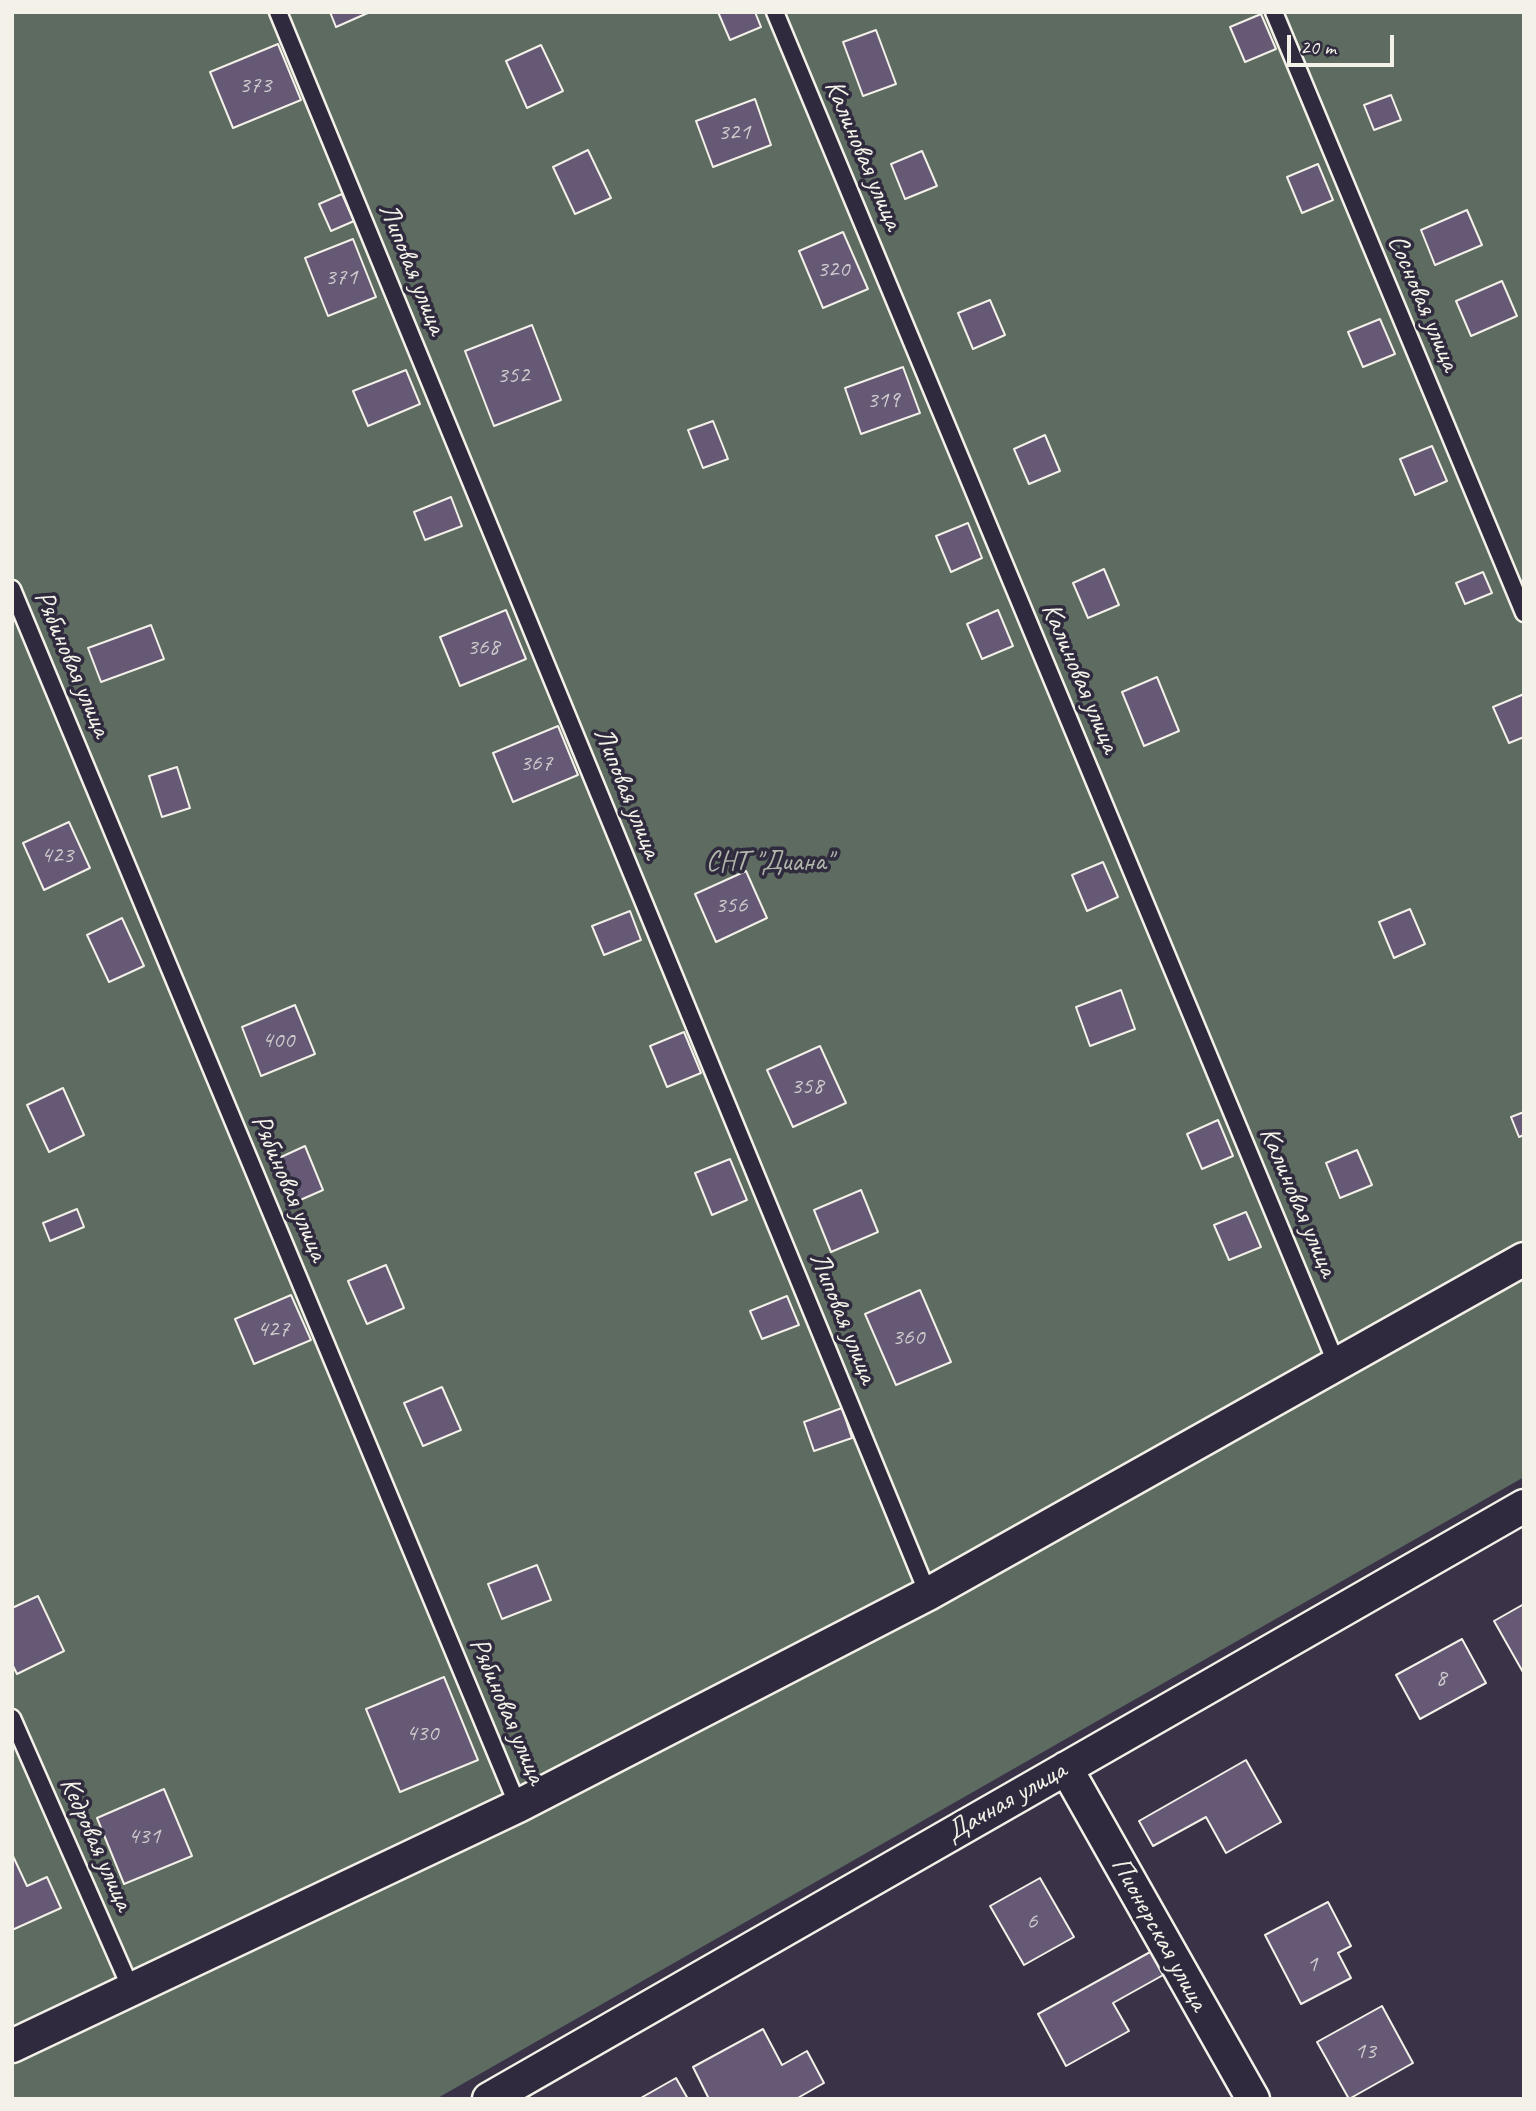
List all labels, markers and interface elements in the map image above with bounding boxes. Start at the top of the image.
scale bar [1291,21,1398,65]
text: 20 m [1300,34,1336,60]
house number: 373 [239,72,271,100]
street label: Калиновая улица [816,75,910,235]
house number: 321 [718,119,750,147]
street label: Липовая улица [371,199,453,339]
street label: Сосновая улица [1379,230,1467,376]
house number: 320 [817,256,849,284]
house number: 371 [325,264,357,292]
house number: 352 [497,362,529,390]
house number: 319 [867,387,899,415]
street label: Рябиновая улица [26,586,118,742]
street label: Калиновая улица [1033,598,1127,758]
house number: 368 [467,634,499,662]
street label: Липовая улица [586,723,668,863]
house number: 367 [520,750,552,778]
house number: 423 [41,842,73,870]
park label: СНТ "Диана" [706,846,832,880]
house number: 356 [715,892,747,920]
house number: 400 [262,1027,294,1055]
house number: 358 [791,1073,823,1101]
street label: Рябиновая улица [243,1110,335,1266]
street label: Калиновая улица [1251,1122,1345,1282]
street label: Липовая улица [802,1248,884,1388]
house number: 427 [257,1316,289,1344]
house number: 360 [892,1324,924,1352]
street label: Рябиновая улица [461,1633,553,1789]
house number: 8 [1436,1665,1446,1693]
house number: 430 [406,1720,438,1748]
street label: Дачная улица [940,1754,1072,1850]
street label: Кедровая улица [52,1772,140,1916]
house number: 431 [128,1823,160,1851]
street label: Пионерская улица [1103,1851,1215,2017]
house number: 6 [1027,1908,1037,1936]
house number: 1 [1307,1951,1317,1979]
house number: 13 [1354,2038,1376,2066]

